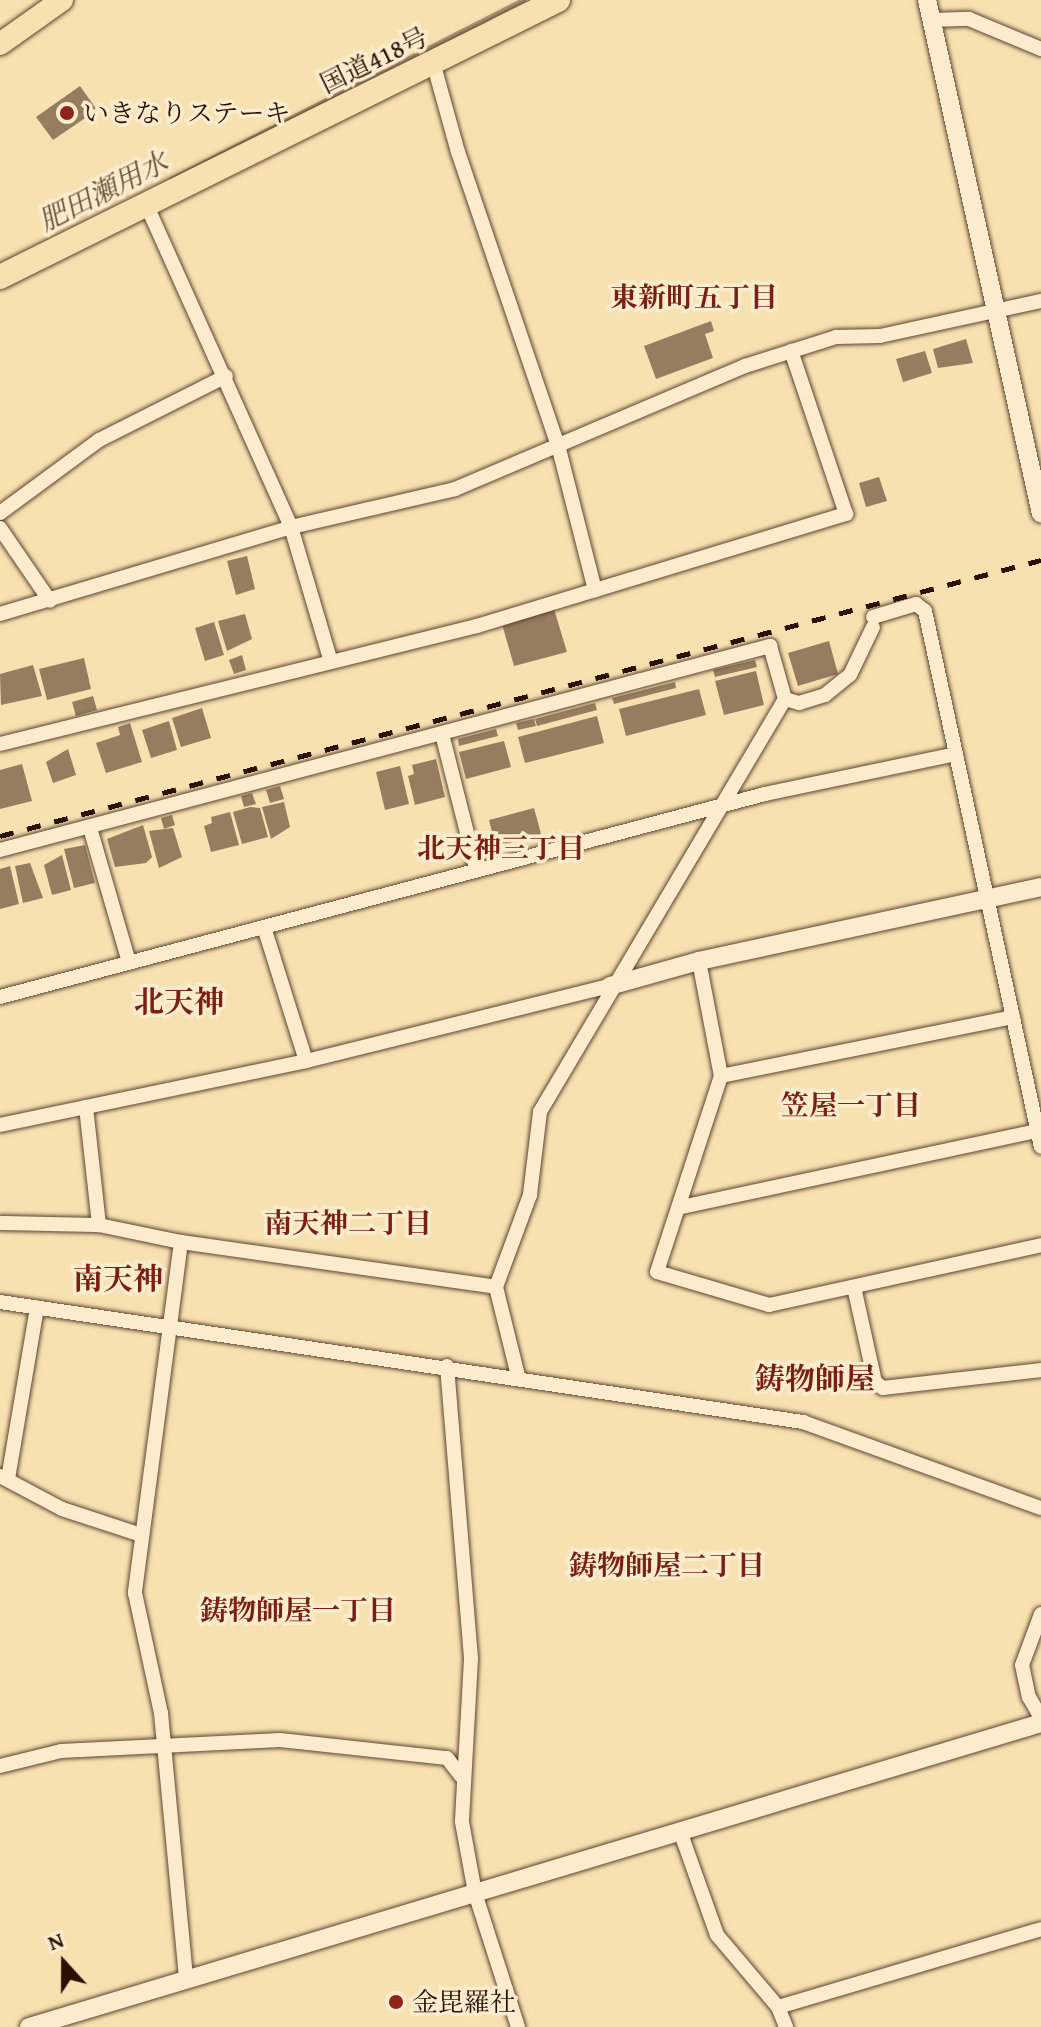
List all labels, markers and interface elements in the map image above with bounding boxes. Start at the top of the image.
street label: 国道418号 [315,21,433,99]
place label: いきなりステーキ [83,97,291,129]
marker: いきなりステーキ [58,104,76,122]
water label: 肥田瀬用水 [33,144,173,238]
district label: 東新町五丁目 [610,280,778,314]
district label: 北天神三丁目 [417,831,585,865]
district label: 北天神 [134,983,224,1019]
district label: 笠屋一丁目 [781,1088,921,1122]
district label: 南天神二丁目 [264,1206,432,1240]
district label: 南天神 [73,1260,163,1296]
district label: 鋳物師屋 [755,1360,875,1396]
district label: 鋳物師屋二丁目 [569,1548,765,1582]
district label: 鋳物師屋一丁目 [200,1593,396,1627]
north arrow [24,1923,104,2003]
text: N [43,1923,68,1958]
place label: 金毘羅社 [412,1986,516,2018]
marker: 金毘羅社 [387,1993,405,2011]

